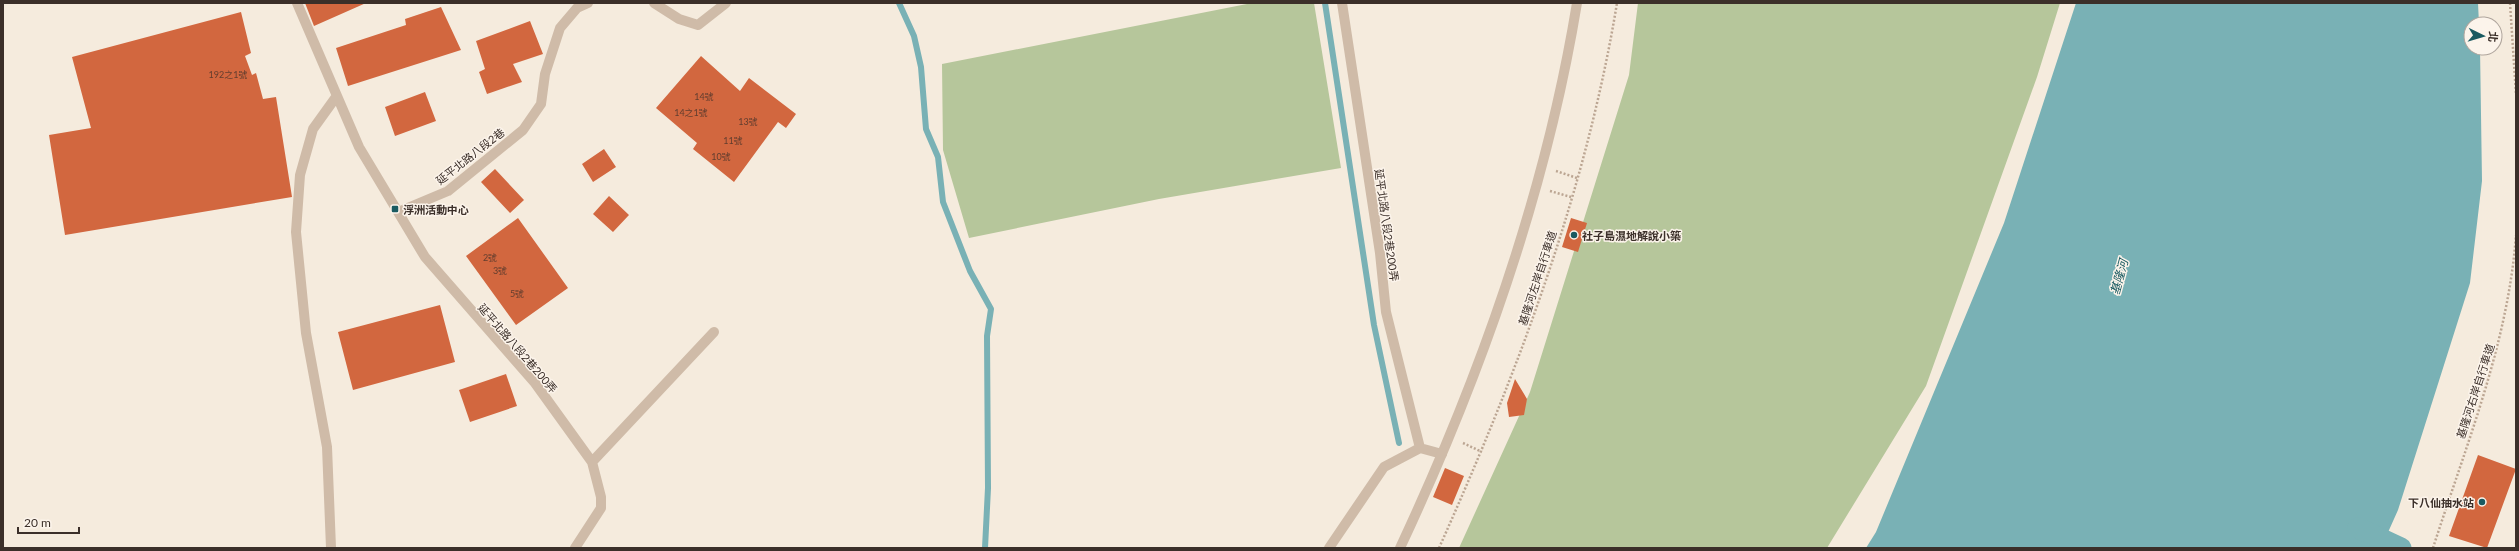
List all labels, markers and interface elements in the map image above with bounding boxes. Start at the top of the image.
north arrow [2463,16,2503,56]
text: 北 [2487,31,2500,43]
house number: 192之1號 [209,69,247,80]
house number: 14號 [694,91,714,102]
house number: 14之1號 [674,107,708,118]
house number: 13號 [738,116,758,127]
street label: 延平北路八段2巷 [433,125,507,187]
house number: 11號 [723,135,743,146]
house number: 10號 [711,151,731,162]
street label: 延平北路八段2巷200弄 [1373,168,1401,282]
place label: 浮洲活動中心 [403,203,469,216]
marker: 浮洲活動中心 [390,204,400,214]
street label: 基隆河左岸自行車道 [1516,229,1558,327]
place label: 社子島濕地解說小築 [1582,229,1681,242]
marker: 社子島濕地解說小築 [1569,230,1579,240]
house number: 2號 [483,252,497,263]
water label: 基隆河 [2107,256,2131,296]
house number: 3號 [493,265,507,276]
house number: 5號 [510,288,524,299]
street label: 延平北路八段2巷200弄 [476,301,560,395]
street label: 基隆河右岸自行車道 [2454,342,2496,440]
place label: 下八仙抽水站 [2408,496,2474,509]
marker: 下八仙抽水站 [2477,497,2487,507]
scale bar [18,509,79,535]
text: 20 m [24,515,51,530]

